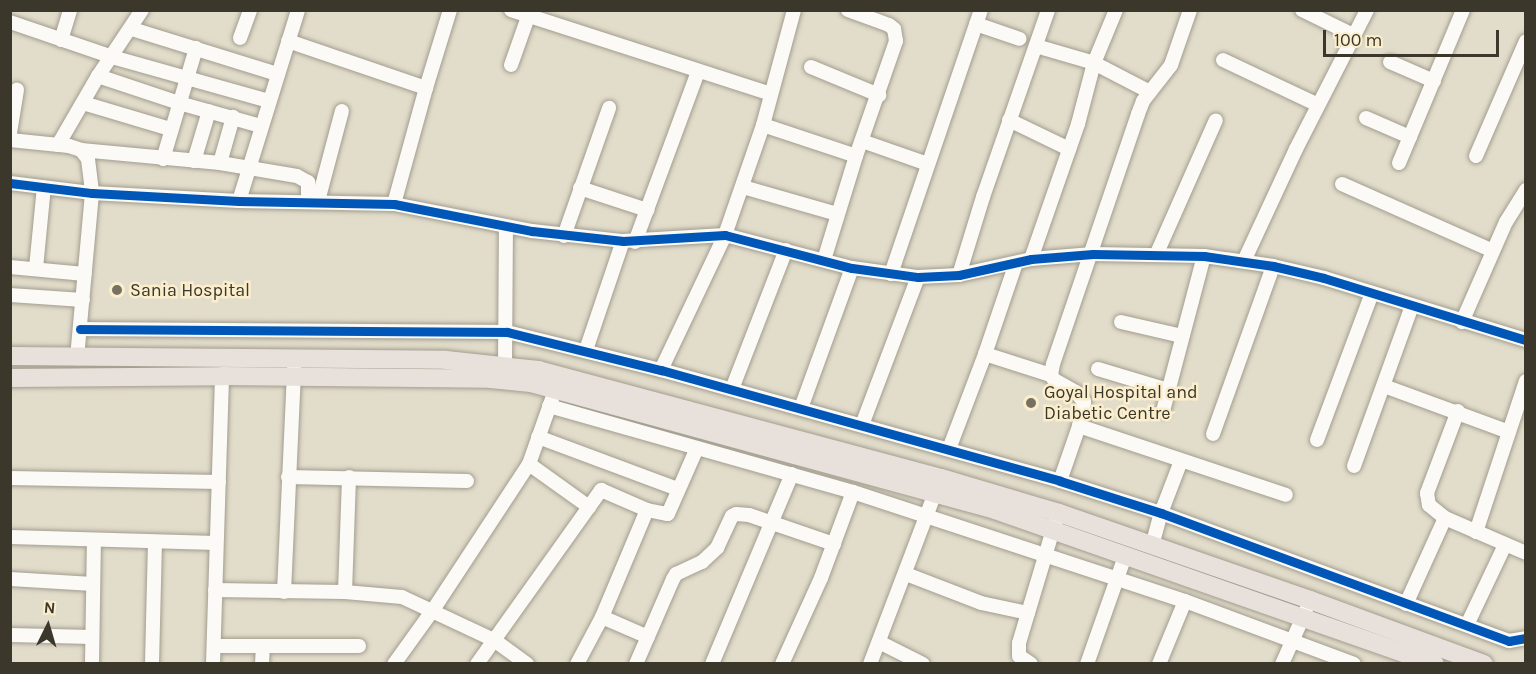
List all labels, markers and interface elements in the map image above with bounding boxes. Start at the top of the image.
scale bar [1326,18,1502,56]
text: 100 m [1334,29,1382,51]
place label: Sania Hospital [130,279,250,301]
marker: Sania Hospital [108,281,126,299]
place label: Goyal Hospital and Diabetic Centre [1044,382,1198,424]
marker: Goyal Hospital and Diabetic Centre [1022,394,1040,412]
north arrow [18,596,78,656]
text: N [43,598,56,618]

